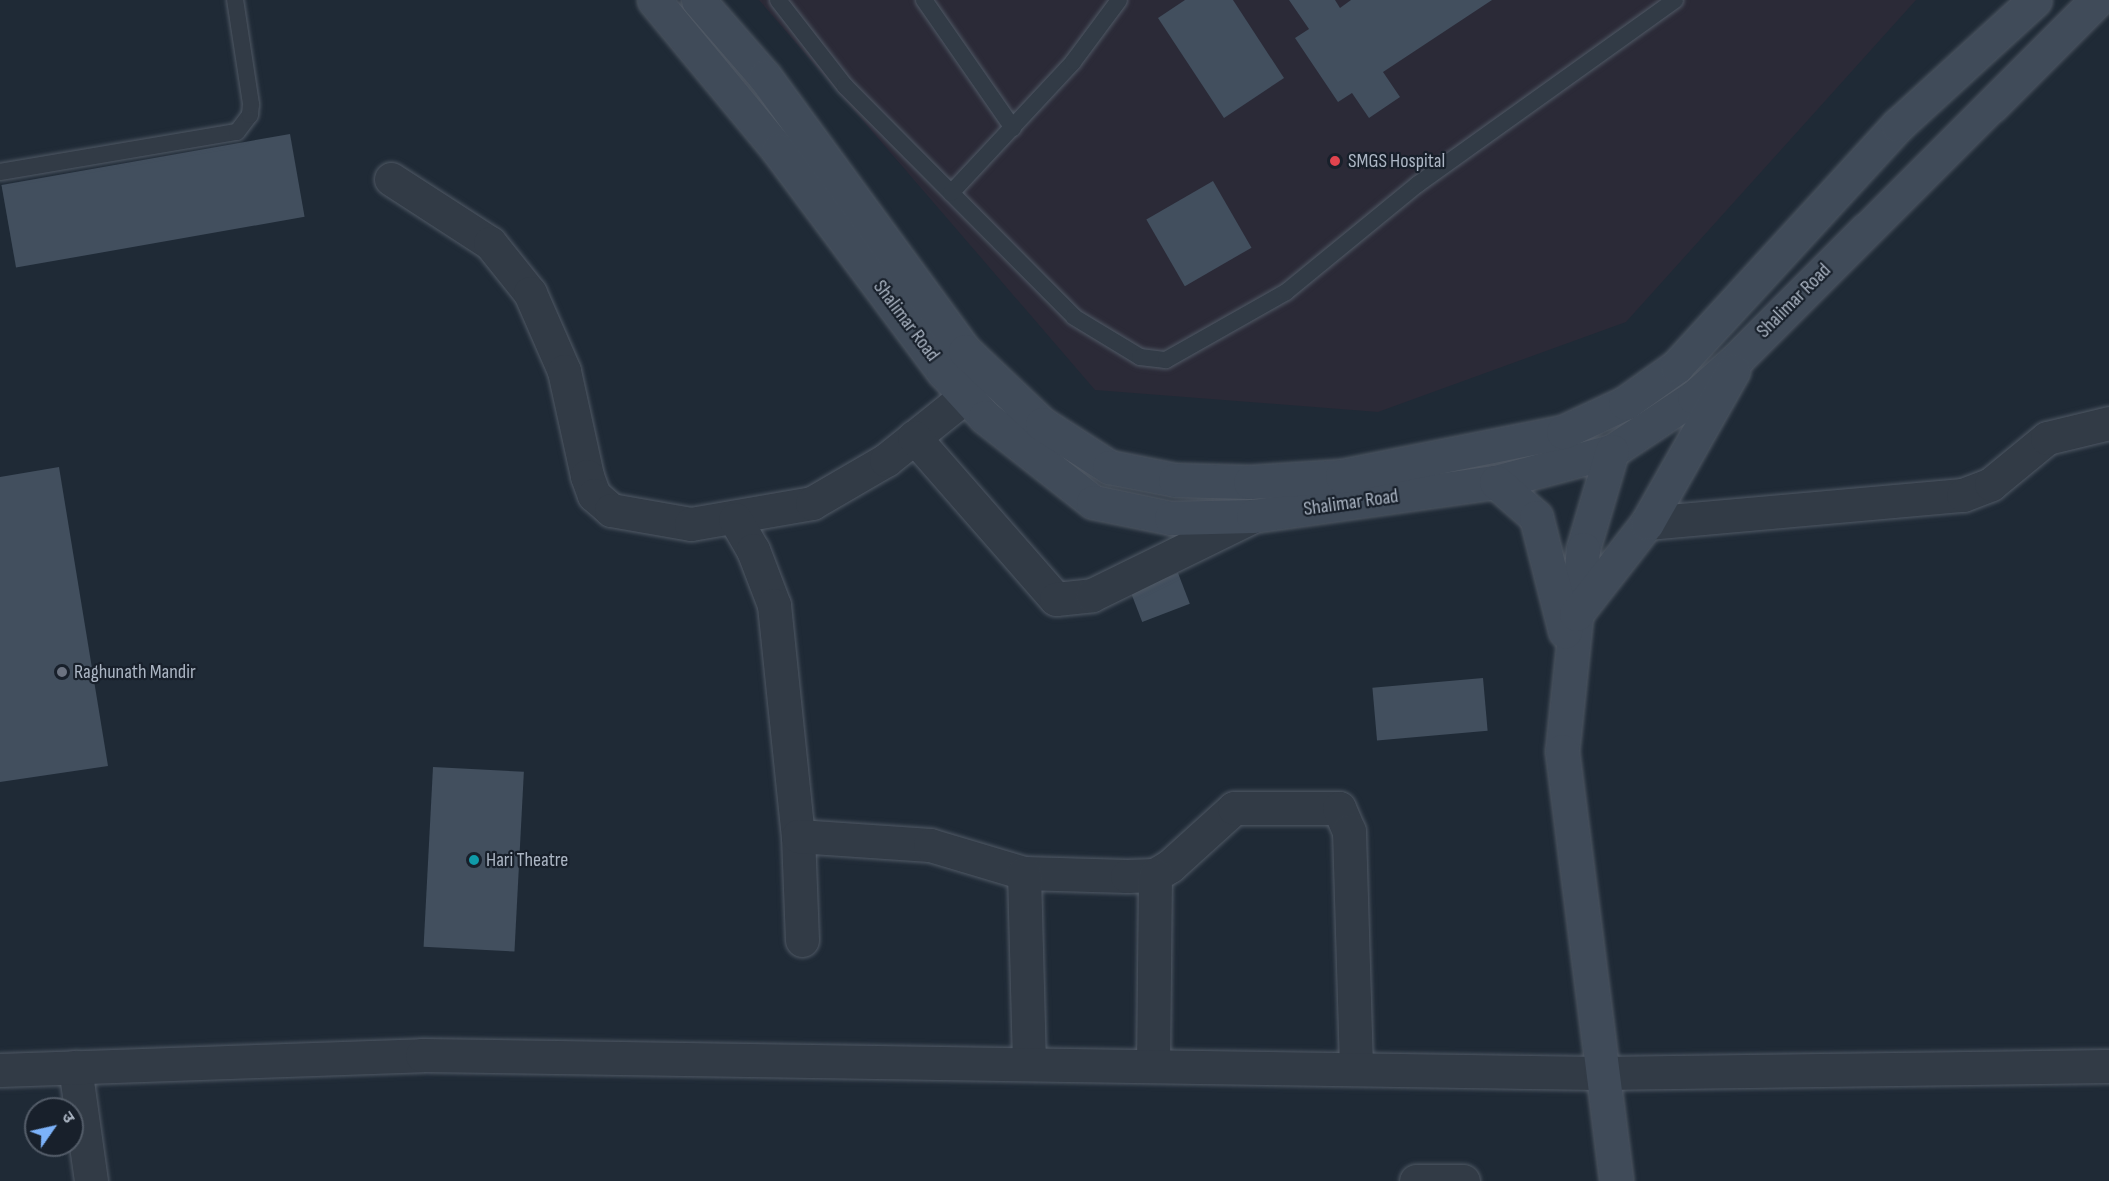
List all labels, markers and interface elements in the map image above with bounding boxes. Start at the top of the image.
place label: SMGS Hospital [1348,149,1445,173]
marker: SMGS Hospital [1326,152,1344,170]
street label: Shalimar Road [1752,259,1836,343]
street label: Shalimar Road [868,276,944,366]
street label: Shalimar Road [1302,484,1400,522]
place label: Raghunath Mandir [74,660,196,684]
marker: Raghunath Mandir [55,665,69,679]
place label: Hari Theatre [486,848,568,872]
marker: Hari Theatre [467,853,481,867]
north arrow [24,1097,84,1157]
text: उ [57,1109,78,1127]

